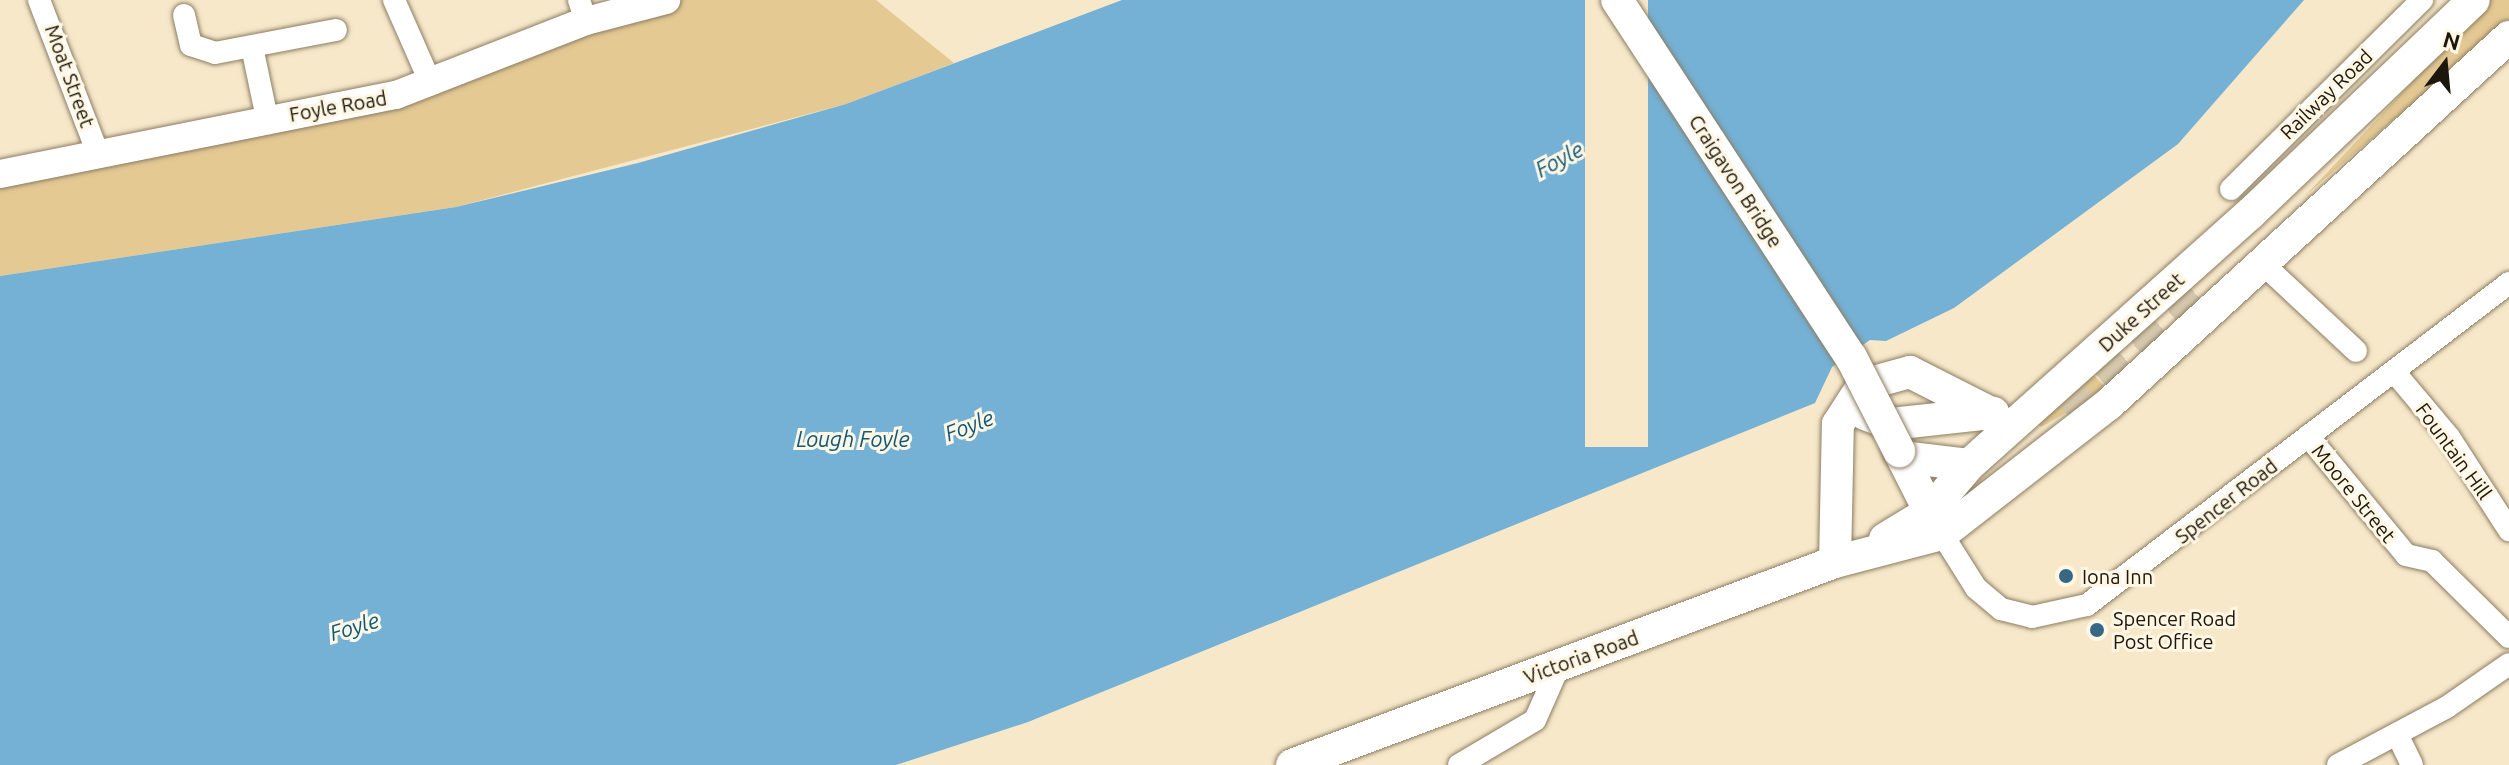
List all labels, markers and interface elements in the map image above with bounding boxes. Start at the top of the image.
street label: Moat Street [40,21,100,131]
north arrow [2405,24,2485,104]
text: N [2440,26,2463,55]
street label: Railway Road [2275,44,2377,144]
street label: Foyle Road [287,86,389,126]
street label: Craigavon Bridge [1684,110,1788,252]
water label: Foyle [1531,136,1587,182]
street label: Duke Street [2093,267,2189,357]
street label: Fountain Hill [2411,398,2497,504]
water label: Foyle [941,404,997,446]
water label: Lough Foyle [796,426,910,452]
street label: Moore Street [2307,439,2401,547]
street label: Spencer Road [2170,454,2282,548]
place label: Iona Inn [2082,564,2153,588]
marker: Iona Inn [2057,567,2075,585]
water label: Foyle [326,606,382,646]
place label: Spencer Road Post Office [2113,606,2236,653]
marker: Spencer Road Post Office [2088,621,2106,639]
street label: Victoria Road [1520,625,1642,689]

